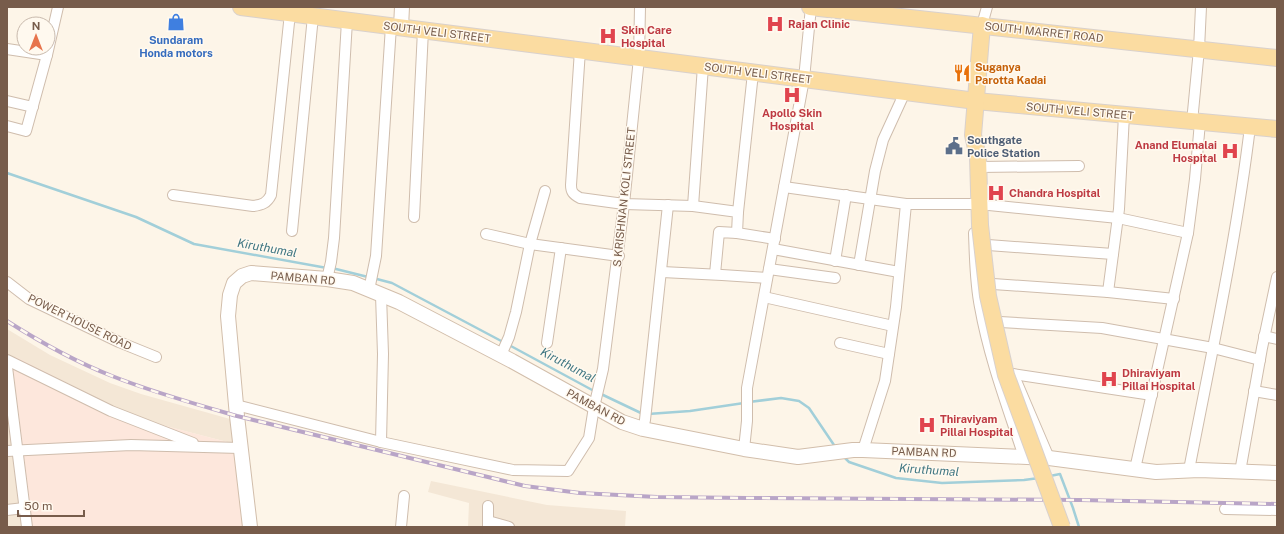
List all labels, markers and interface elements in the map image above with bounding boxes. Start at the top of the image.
shop icon: Sundaram Honda motors [166,12,186,32]
hospital icon: Rajan Clinic [765,14,785,34]
north arrow [16,16,56,56]
place label: Rajan Clinic [788,18,850,30]
street label: SOUTH VELI STREET [383,19,492,45]
text: N [32,20,40,32]
street label: SOUTH MARRET ROAD [984,20,1104,44]
place label: Skin Care Hospital [621,24,672,49]
hospital icon: Skin Care Hospital [598,26,618,46]
place label: Sundaram Honda motors [139,34,213,59]
street label: SOUTH VELI STREET [704,60,813,86]
place label: Suganya Parotta Kadai [975,61,1046,86]
restaurant icon: Suganya Parotta Kadai [952,63,972,83]
hospital icon: Apollo Skin Hospital [782,85,802,105]
street label: SOUTH VELI STREET [1026,100,1135,122]
place label: Apollo Skin Hospital [762,107,822,132]
street label: S KRISHNAN KOLI STREET [611,126,637,267]
place label: Southgate Police Station [967,134,1040,159]
public building icon: Southgate Police Station [944,136,964,156]
place label: Anand Elumalai Hospital [1135,139,1217,164]
hospital icon: Anand Elumalai Hospital [1220,141,1240,161]
hospital icon: Chandra Hospital [986,183,1006,203]
place label: Chandra Hospital [1009,187,1101,199]
water label: Kiruthumal [236,236,298,260]
street label: PAMBAN RD [270,269,336,287]
street label: POWER HOUSE ROAD [26,292,134,352]
water label: Kiruthumal [538,345,598,385]
place label: Dhiraviyam Pillai Hospital [1122,367,1196,392]
hospital icon: Dhiraviyam Pillai Hospital [1099,369,1119,389]
street label: PAMBAN RD [564,386,628,428]
place label: Thiraviyam Pillai Hospital [940,413,1014,438]
hospital icon: Thiraviyam Pillai Hospital [917,415,937,435]
street label: PAMBAN RD [891,445,957,459]
water label: Kiruthumal [898,461,960,479]
scale bar [18,492,84,518]
text: 50 m [24,499,52,513]

